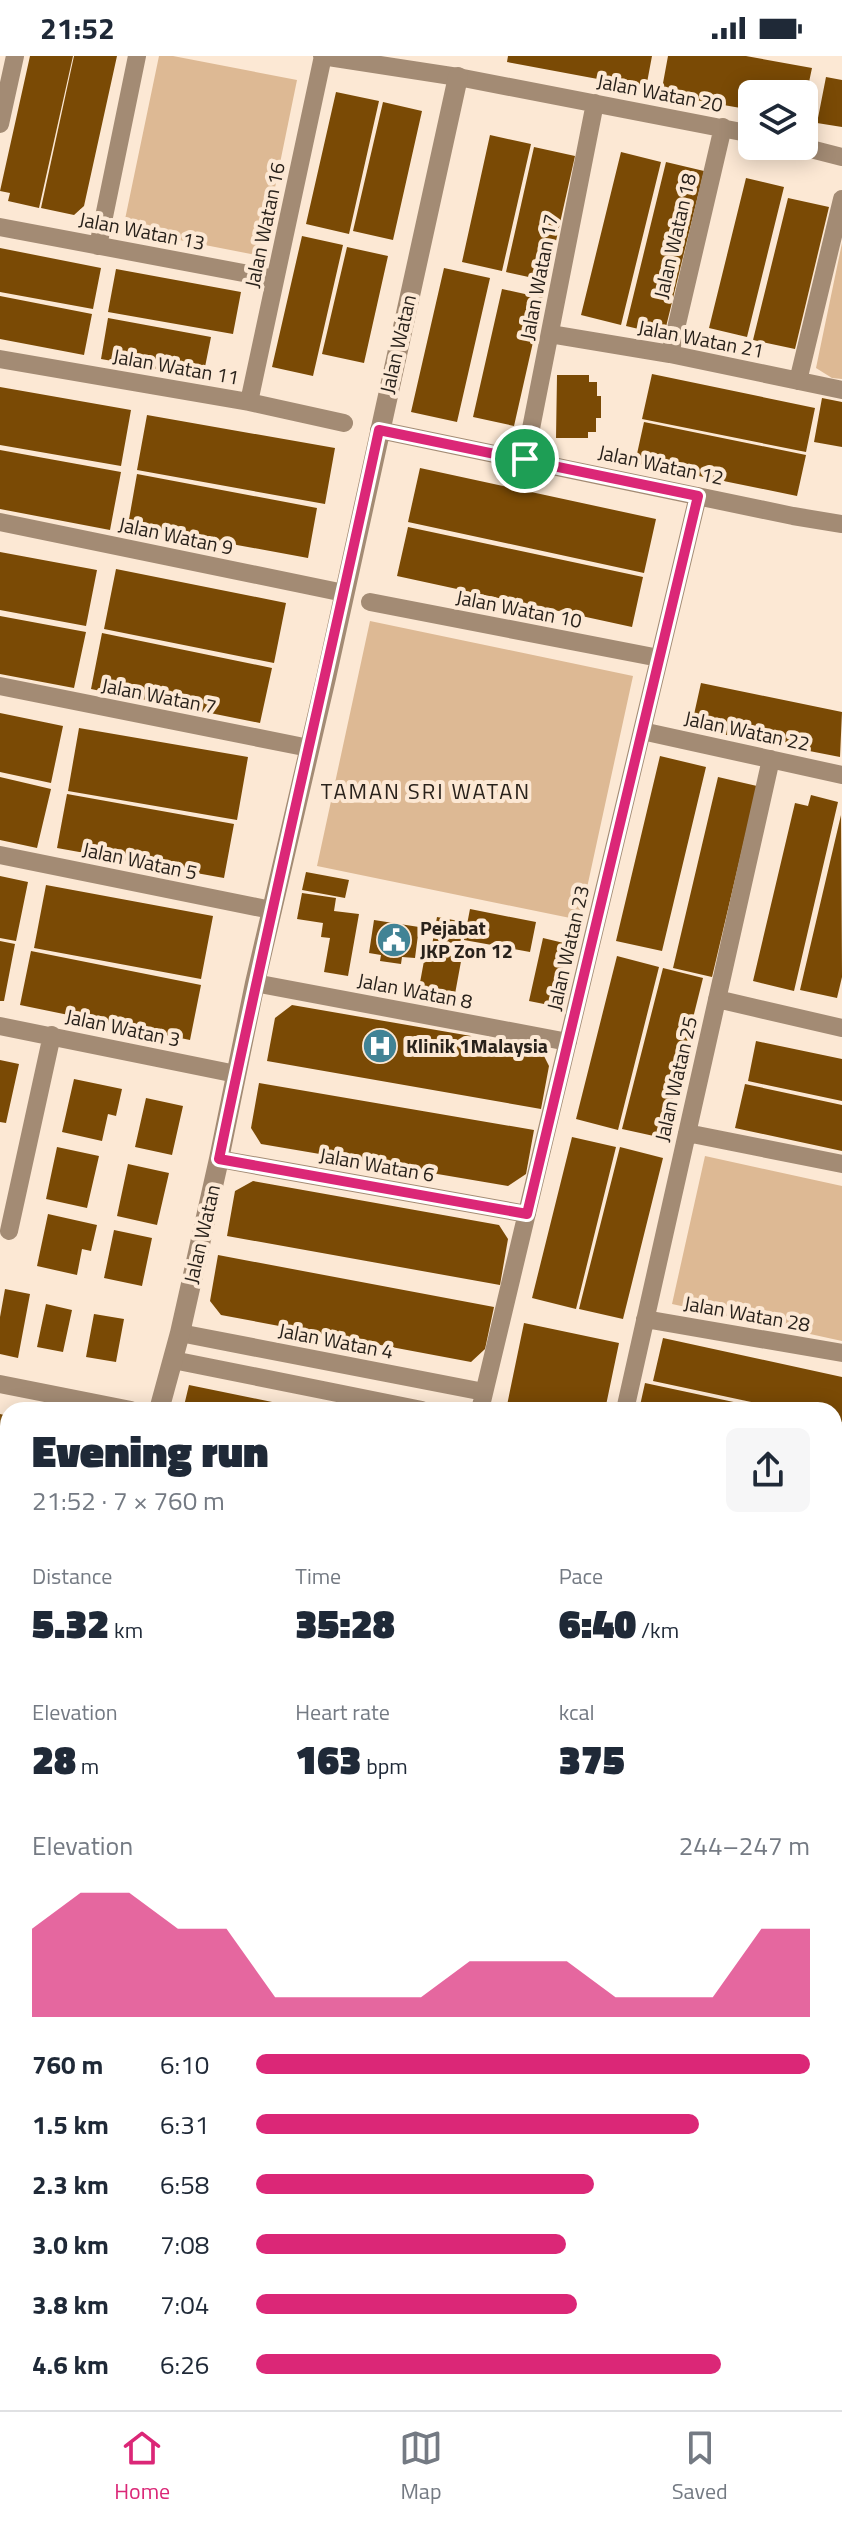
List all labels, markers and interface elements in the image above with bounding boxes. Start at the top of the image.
text: 21:52 [40,5,115,51]
street label: Jalan Watan 20 [595,65,726,120]
map controls [738,80,818,160]
button: layers [738,80,818,160]
street label: Jalan Watan 16 [236,159,293,291]
street label: Jalan Watan 18 [645,170,704,302]
street label: Jalan Watan 13 [77,203,208,258]
street label: Jalan Watan 17 [511,211,566,342]
street label: Jalan Watan [371,291,424,396]
street label: Jalan Watan 21 [636,311,767,366]
street label: Jalan Watan 11 [111,340,242,393]
pin [491,425,559,493]
street label: Jalan Watan 12 [595,436,727,493]
icon: arrive [503,437,547,481]
street label: Jalan Watan 9 [116,508,236,563]
street label: Jalan Watan 10 [454,581,585,636]
street label: Jalan Watan 7 [99,669,219,722]
street label: Jalan Watan 22 [681,702,813,759]
district label: TAMAN SRI WATAN [321,774,531,808]
street label: Jalan Watan 5 [80,833,200,888]
street label: Jalan Watan 23 [538,882,597,1014]
place label: Pejabat JKP Zon 12 [420,912,513,966]
public building icon: Pejabat JKP Zon 12 [375,921,413,959]
street label: Jalan Watan 8 [355,964,475,1017]
street label: Jalan Watan 3 [63,1000,183,1055]
street label: Jalan Watan 25 [646,1013,705,1145]
hospital icon: Klinik 1Malaysia [361,1027,399,1065]
place label: Klinik 1Malaysia [406,1030,548,1061]
street label: Jalan Watan 6 [317,1139,437,1190]
street label: Jalan Watan [175,1181,228,1286]
street label: Jalan Watan 28 [682,1287,813,1340]
street label: Jalan Watan 4 [276,1314,396,1367]
text: Evening run [32,1417,269,1484]
button: share [726,1428,810,1512]
text: 21:52 · 7 × 760 m [32,1481,225,1520]
text: Distance [32,1559,112,1593]
text: Time [295,1559,341,1593]
text: Pace [559,1559,603,1593]
text: 5.32 [32,1593,109,1654]
text: 35:28 [295,1593,395,1654]
text: 6:40 [559,1593,636,1654]
text: km [109,1613,143,1647]
text: /km [636,1613,679,1647]
text: Elevation [32,1695,118,1729]
text: Heart rate [295,1695,390,1729]
text: kcal [559,1695,595,1729]
text: 28 [32,1729,76,1790]
text: 163 [295,1729,361,1790]
text: 375 [559,1729,625,1790]
text: m [76,1749,99,1783]
text: bpm [361,1749,408,1783]
text: Elevation [32,1826,133,1865]
text: 244–247 m [679,1826,810,1865]
text: 760 m [32,2045,103,2084]
text: 6:10 [160,2045,209,2084]
text: 1.5 km [32,2105,109,2144]
text: 6:31 [160,2105,209,2144]
text: 2.3 km [32,2165,109,2204]
text: 6:58 [160,2165,209,2204]
text: 3.0 km [32,2225,109,2264]
text: 7:08 [160,2225,209,2264]
text: 3.8 km [32,2285,109,2324]
text: 7:04 [160,2285,209,2324]
text: 4.6 km [32,2345,109,2384]
text: 6:26 [160,2345,209,2384]
tab: Home [114,2426,170,2508]
tab: Map [399,2426,443,2508]
tab: Saved [672,2426,728,2508]

